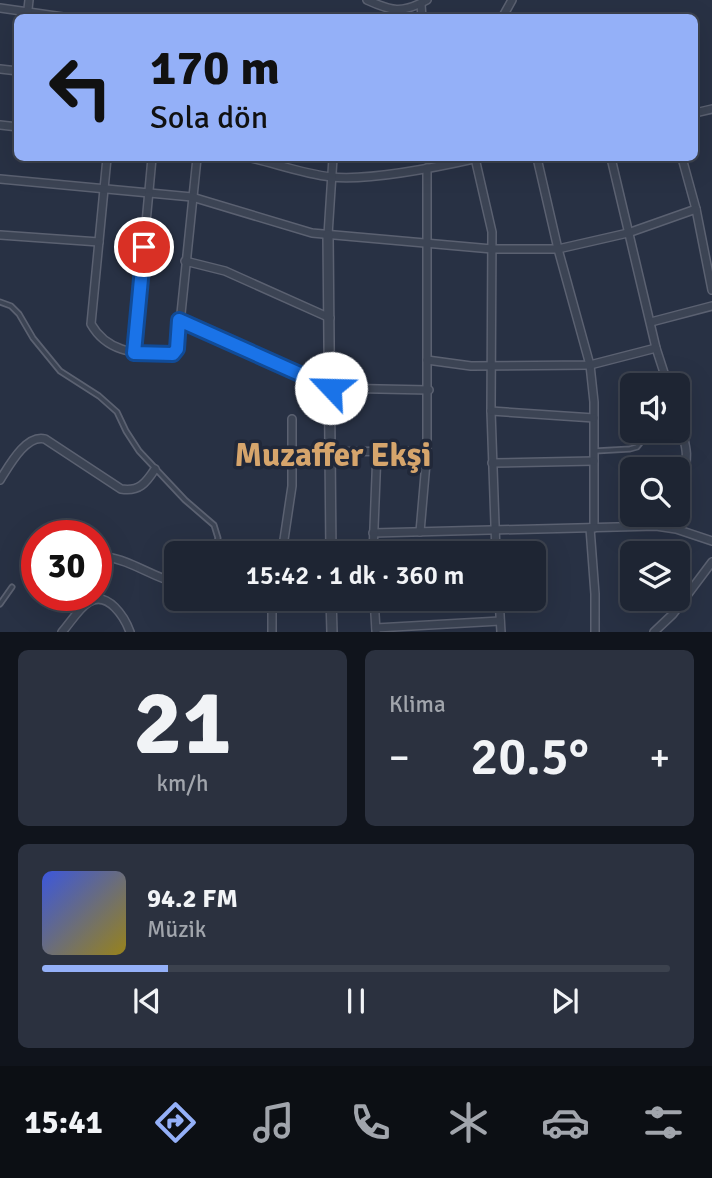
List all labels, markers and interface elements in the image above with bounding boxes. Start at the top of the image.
text: 170 m [150,38,280,98]
icon: left [35,42,126,133]
text: Sola dön [150,98,268,137]
pin [114,217,174,277]
icon: arrive [125,228,163,266]
position arrow [294,351,368,425]
map controls [620,373,690,611]
button: sound [620,373,690,443]
district label: Muzaffer Ekşi [235,435,431,476]
button: search [620,457,690,527]
speed limit sign: 30 [21,520,112,611]
button: layers [620,541,690,611]
text: 15:42 · 1 dk · 360 m [246,560,464,592]
text: 21 [133,667,232,780]
text: Klima [389,690,446,719]
text: 20.5° [470,725,589,789]
text: − [389,734,410,781]
text: + [649,734,670,781]
text: km/h [156,769,209,798]
text: 94.2 FM [147,883,238,915]
text: Müzik [147,915,206,944]
icon: previous [128,982,166,1020]
icon: pause [337,982,375,1020]
icon: next [546,982,584,1020]
icon: directions [151,1098,200,1147]
icon: music [249,1098,298,1147]
icon: phone [346,1098,395,1147]
icon: climate [444,1098,493,1147]
icon: car [541,1098,590,1147]
icon: filters [639,1098,688,1147]
text: 15:41 [24,1103,103,1142]

